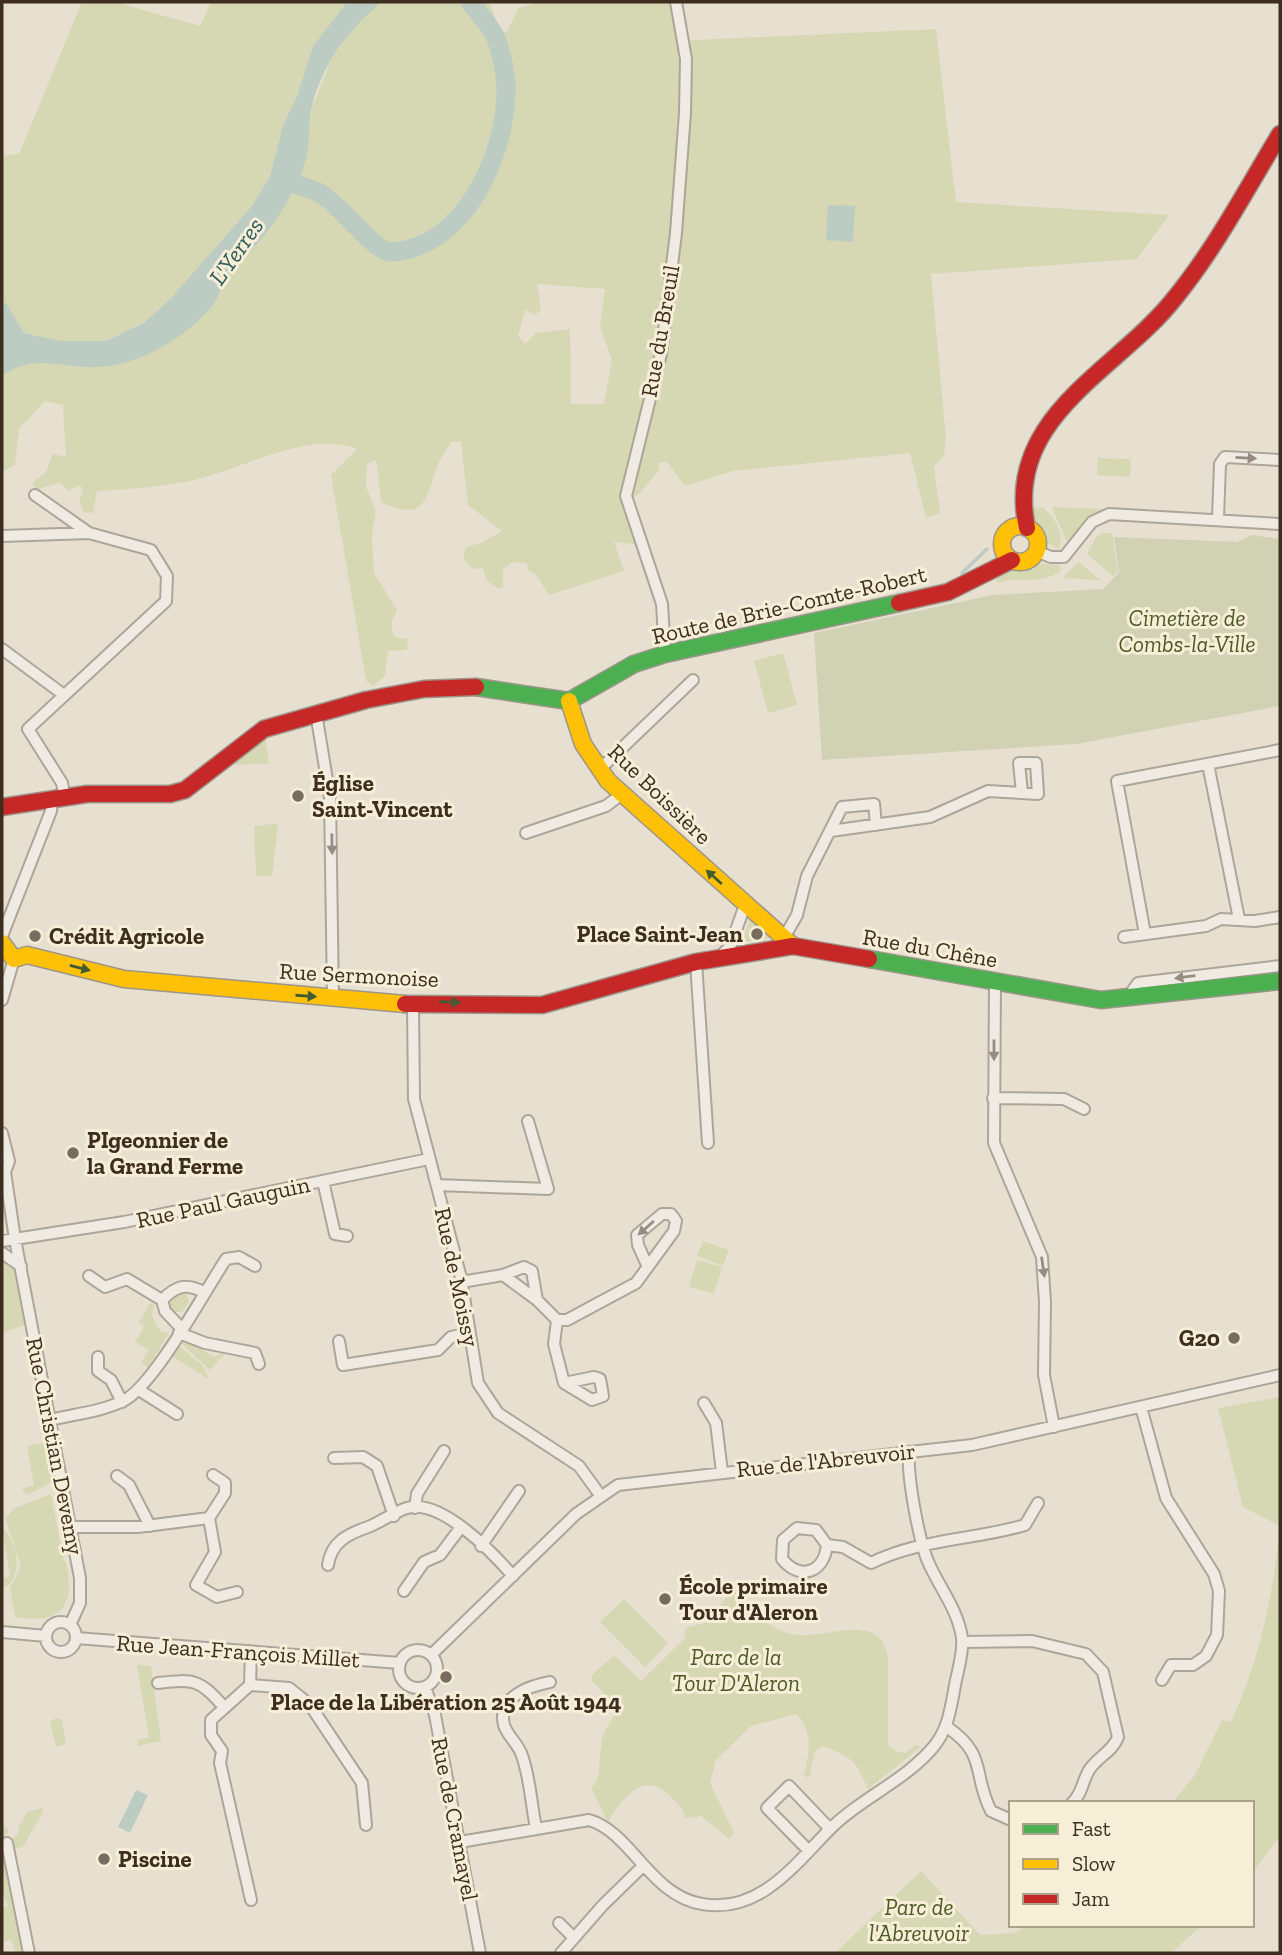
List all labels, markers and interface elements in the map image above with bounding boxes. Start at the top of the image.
water label: L'Yerres [203,212,269,290]
street label: Rue du Breuil [635,263,685,399]
one-way arrow [1235,453,1257,464]
street label: Route de Brie-Comte-Robert [649,560,929,650]
park label: Cimetière de Combs-la-Ville [1118,604,1256,658]
street label: Rue Boissière [602,738,718,850]
place label: Église Saint-Vincent [312,769,453,823]
marker: Église Saint-Vincent [290,788,306,804]
one-way arrow [326,833,337,855]
one-way arrow [706,869,723,885]
place label: Place Saint-Jean [576,920,743,948]
place label: Crédit Agricole [49,922,204,950]
street label: Rue du Chêne [860,922,1000,974]
marker: Place Saint-Jean [749,926,765,942]
marker: Crédit Agricole [27,928,43,944]
street label: Rue Sermonoise [278,957,440,993]
one-way arrow [70,963,92,974]
one-way arrow [1174,972,1196,983]
one-way arrow [295,991,317,1002]
one-way arrow [439,997,461,1008]
one-way arrow [988,1039,1000,1061]
place label: PIgeonnier de la Grand Ferme [87,1126,243,1180]
marker: PIgeonnier de la Grand Ferme [65,1145,81,1161]
street label: Rue Paul Gauguin [134,1170,312,1234]
street label: Rue de Moissy [429,1205,485,1349]
one-way arrow [637,1220,655,1236]
one-way arrow [1038,1256,1049,1278]
place label: G20 [1179,1324,1220,1352]
marker: G20 [1226,1330,1242,1346]
street label: Rue Christian Devemy [20,1335,90,1558]
street label: Rue de l'Abreuvoir [735,1437,917,1483]
place label: École primaire Tour d'Aleron [679,1572,828,1626]
marker: École primaire Tour d'Aleron [657,1591,673,1607]
street label: Rue Jean-François Millet [115,1629,361,1674]
park label: Parc de la Tour D'Aleron [672,1643,800,1697]
marker: Place de la Libération 25 Août 1944 [438,1669,454,1685]
place label: Place de la Libération 25 Août 1944 [271,1688,621,1716]
street label: Rue de Cramayel [425,1735,485,1903]
legend [1009,1801,1254,1927]
text: Fast [1072,1816,1111,1841]
place label: Piscine [118,1845,192,1873]
marker: Piscine [96,1851,112,1867]
text: Slow [1072,1851,1115,1876]
text: Jam [1072,1886,1109,1911]
park label: Parc de l'Abreuvoir [869,1893,969,1947]

